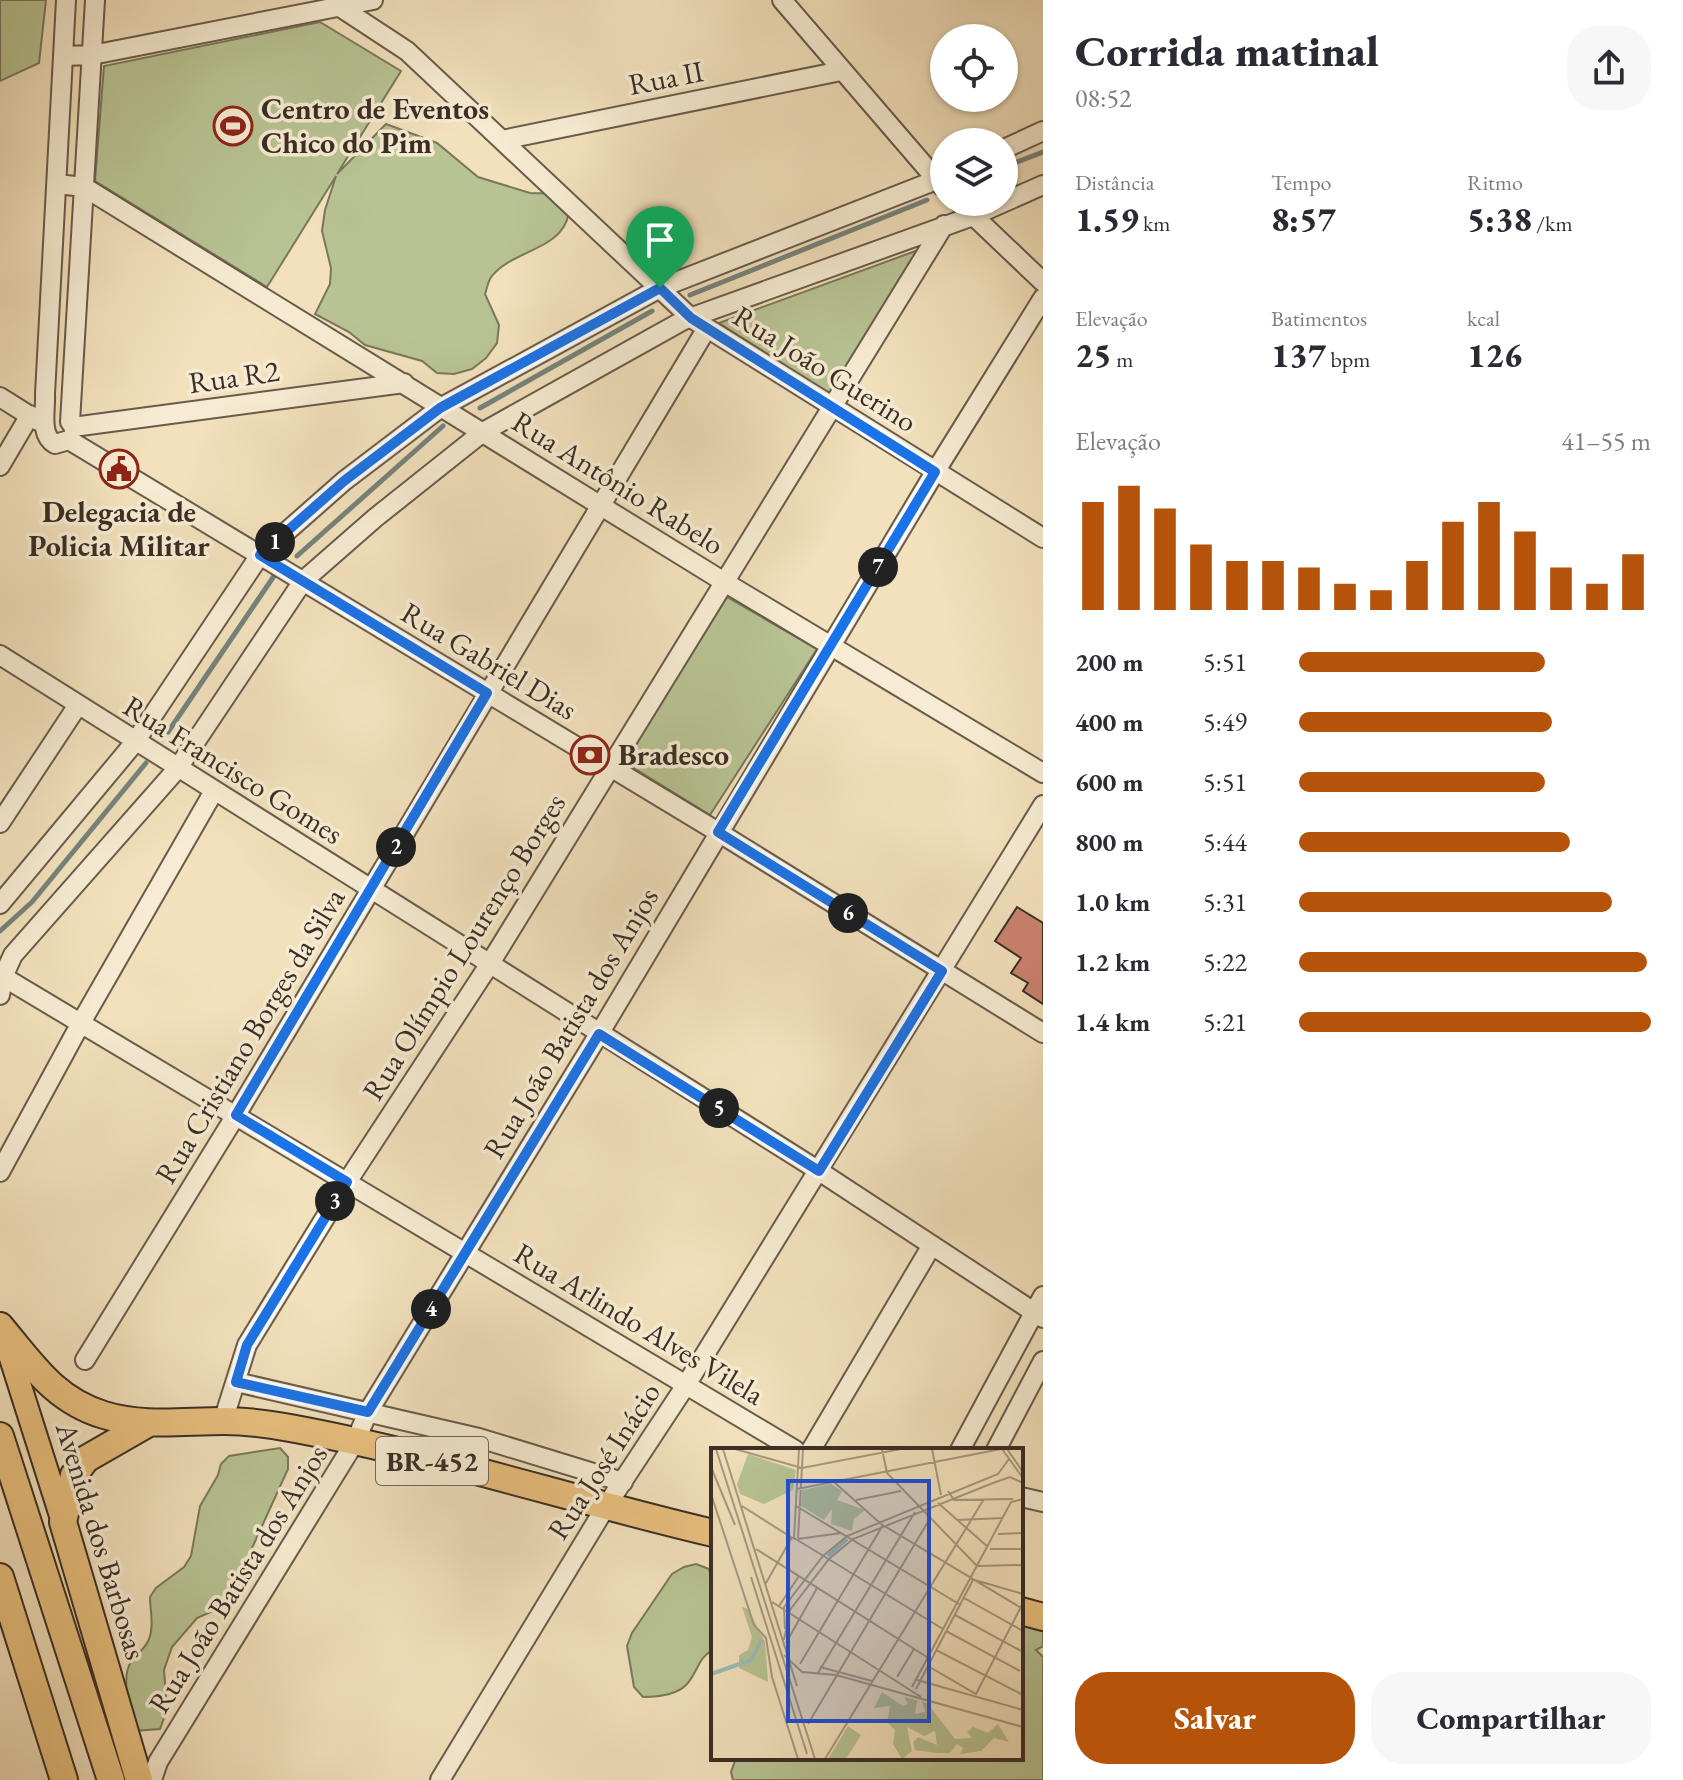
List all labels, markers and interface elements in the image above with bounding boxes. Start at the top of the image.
text: Corrida matinal [1075,22,1379,79]
map controls [930,24,1018,216]
button: locate [930,24,1018,112]
button: share [1567,26,1651,110]
street label: Rua II [625,51,707,104]
text: 08:52 [1075,81,1131,115]
place label: Centro de Eventos Chico do Pim [261,89,489,162]
sports icon: Centro de Eventos Chico do Pim [212,105,254,147]
button: layers [930,128,1018,216]
text: Distância [1075,168,1155,197]
text: Tempo [1271,168,1331,197]
text: Ritmo [1467,168,1523,197]
text: 1.59 [1075,197,1139,241]
text: 8:57 [1271,197,1336,241]
text: 5:38 [1467,197,1532,241]
pin [626,206,694,288]
text: km [1139,209,1170,238]
text: /km [1532,209,1573,238]
icon: arrive [638,218,682,262]
street label: Rua João Guerino [726,296,925,441]
text: Elevação [1075,304,1148,333]
text: Batimentos [1271,304,1367,333]
text: kcal [1467,304,1500,333]
text: 25 [1075,333,1112,377]
text: 137 [1271,333,1326,377]
text: 126 [1467,333,1522,377]
text: m [1112,345,1133,374]
text: bpm [1326,345,1370,374]
street label: Rua R2 [186,351,282,402]
street label: Rua Antônio Rabelo [505,402,731,563]
text: Elevação [1075,424,1161,458]
text: 41–55 m [1561,424,1651,458]
public building icon: Delegacia de Policia Militar [98,448,140,490]
place label: Delegacia de Policia Militar [28,492,210,565]
pin: 1 [255,522,295,562]
text: 1 [269,527,281,556]
pin: 7 [858,547,898,587]
text: 7 [872,552,884,581]
street label: Rua Gabriel Dias [394,593,584,728]
text: 200 m [1075,645,1143,679]
text: 5:51 [1203,645,1247,679]
street label: Rua Francisco Gomes [116,686,350,853]
text: 400 m [1075,705,1143,739]
text: 5:49 [1203,705,1247,739]
bank icon: Bradesco [569,734,611,776]
place label: Bradesco [618,735,729,774]
text: 600 m [1075,765,1143,799]
text: 5:51 [1203,765,1247,799]
street label: Rua Olímpio Lourenço Borges [353,786,574,1108]
text: 800 m [1075,825,1143,859]
text: 5:44 [1203,825,1247,859]
pin: 2 [376,827,416,867]
text: 2 [390,832,402,861]
street label: Rua João Batista dos Anjos [474,880,667,1165]
street label: Rua Cristiano Borges da Silva [146,881,353,1191]
text: 1.0 km [1075,885,1150,919]
text: 5:31 [1203,885,1247,919]
pin: 6 [828,893,868,933]
text: 6 [842,898,854,927]
text: 1.2 km [1075,945,1150,979]
text: 5:22 [1203,945,1247,979]
text: 1.4 km [1075,1005,1150,1039]
text: 5:21 [1203,1005,1247,1039]
pin: 5 [699,1088,739,1128]
text: 5 [713,1093,725,1122]
pin: 3 [315,1181,355,1221]
text: 3 [329,1186,341,1215]
street label: Rua Arlindo Alves Vilela [507,1233,772,1414]
pin: 4 [411,1289,451,1329]
text: 4 [425,1294,437,1323]
street label: Rua José Inácio [538,1375,669,1547]
street label: Avenida dos Barbosas [47,1417,156,1664]
street label: Rua João Batista dos Anjos [139,1437,336,1720]
road number: BR-452 [376,1437,488,1485]
inset map [711,1448,1023,1760]
button: Salvar [1075,1672,1355,1764]
button: Compartilhar [1371,1672,1651,1764]

